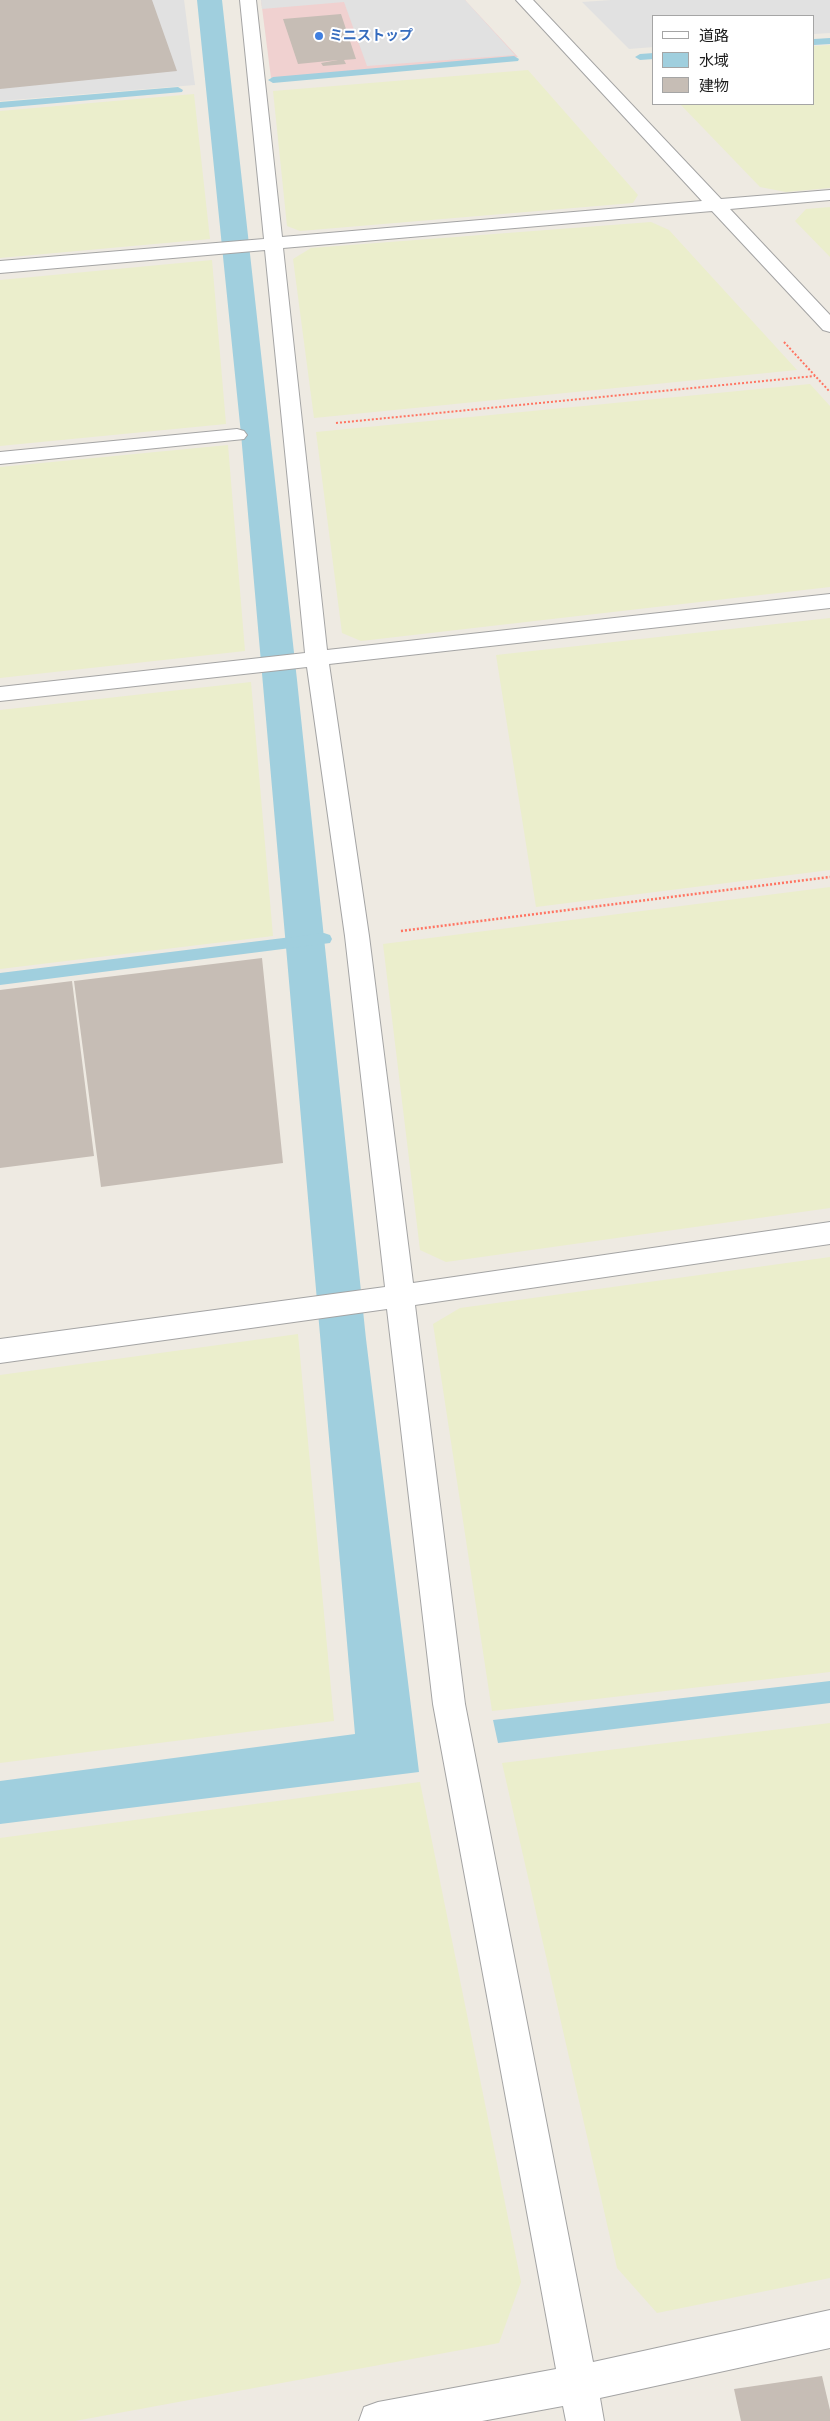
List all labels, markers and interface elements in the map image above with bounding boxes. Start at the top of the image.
legend [652,15,815,105]
text: 道路 [699,27,729,45]
place label: ミニストップ [329,28,413,44]
marker: ミニストップ [313,30,325,42]
text: 水域 [699,52,729,70]
text: 建物 [699,77,729,95]

